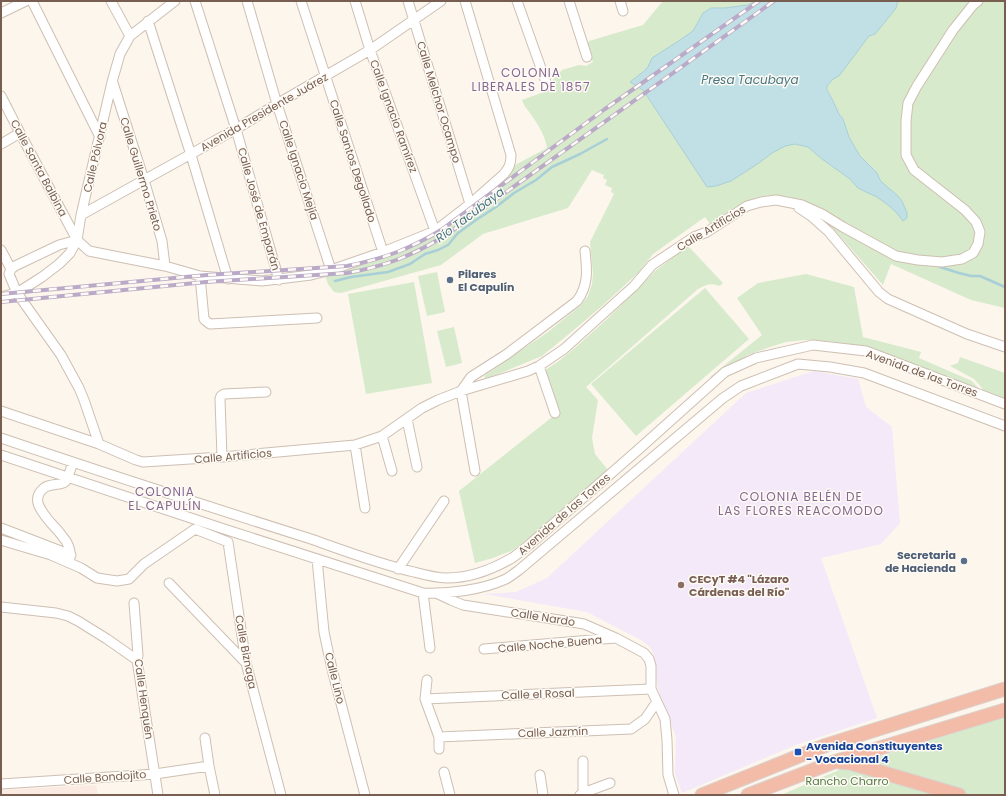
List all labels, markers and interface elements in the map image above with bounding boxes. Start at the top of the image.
street label: Calle Melchor Ocampo [413,39,465,165]
street label: Calle Ignacio Ramírez [366,57,422,175]
district label: COLONIA LIBERALES DE 1857 [472,64,590,95]
street label: Avenida Presidente Juárez [197,69,331,155]
water label: Presa Tacubaya [701,71,799,88]
street label: Calle Santos Degollado [326,98,380,224]
street label: Calle Guillermo Prieto [116,115,166,233]
street label: Calle Santa Balbina [7,117,71,219]
street label: Calle Ignacio Mejía [275,118,323,222]
street label: Calle Pólvora [79,120,111,194]
street label: Calle José de Emparán [234,146,284,272]
water label: Río Tacubaya [432,183,508,246]
street label: Calle Artificios [674,201,749,255]
place label: Pilares El Capulín [458,266,514,295]
marker: Pilares El Capulín [445,275,455,285]
street label: Avenida de las Torres [864,345,980,401]
street label: Calle Artificios [194,445,273,467]
street label: Avenida de las Torres [514,469,614,559]
district label: COLONIA EL CAPULÍN [128,483,202,514]
district label: COLONIA BELÉN DE LAS FLORES REACOMODO [718,488,884,519]
place label: Secretaria de Hacienda [885,547,956,576]
marker: Secretaria de Hacienda [959,556,969,566]
place label: CECyT #4 "Lázaro Cárdenas del Río" [689,571,790,600]
marker: CECyT #4 "Lázaro Cárdenas del Río" [676,580,686,590]
street label: Calle Nardo [510,604,576,630]
street label: Calle Biznaga [231,614,261,690]
street label: Calle Noche Buena [497,631,603,657]
street label: Calle Lino [321,651,349,705]
street label: Calle Henquén [130,658,158,740]
street label: Calle el Rosal [501,685,575,703]
street label: Calle Jazmín [518,723,588,741]
place label: Avenida Constituyentes - Vocacional 4 [806,738,943,767]
marker: Avenida Constituyentes - Vocacional 4 [793,747,803,757]
street label: Calle Bondojito [63,766,147,788]
park label: Rancho Charro [805,773,889,789]

